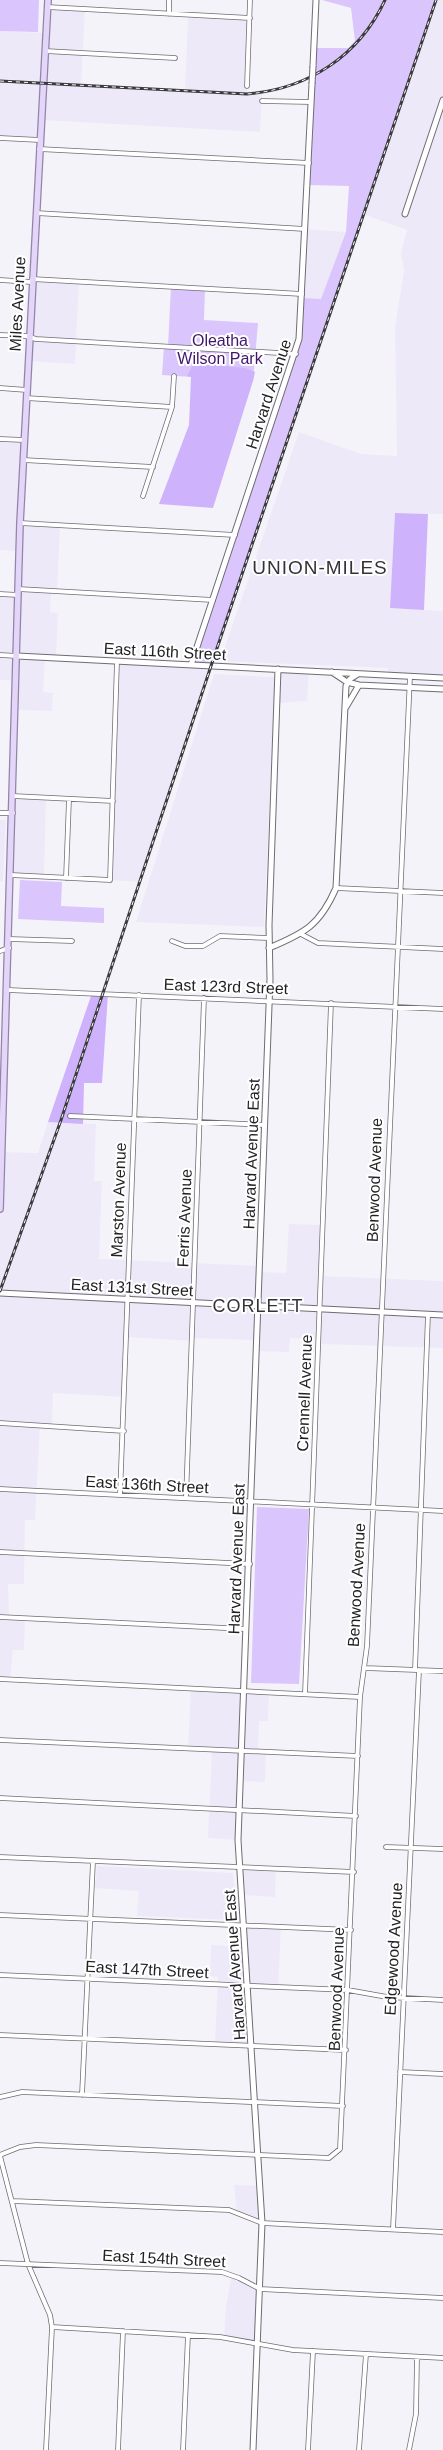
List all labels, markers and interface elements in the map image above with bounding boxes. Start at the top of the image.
street label: Miles Avenue [7,256,28,352]
park label: Oleatha Wilson Park [177,332,264,367]
street label: Harvard Avenue [243,337,294,451]
district label: UNION-MILES [252,557,388,578]
street label: East 116th Street [103,640,227,663]
street label: East 123rd Street [163,976,289,997]
street label: Harvard Avenue East [240,1078,263,1230]
street label: Benwood Avenue [364,1118,385,1242]
street label: Marston Avenue [108,1142,129,1258]
street label: Ferris Avenue [174,1168,195,1267]
street label: East 131st Street [70,1276,194,1299]
district label: CORLETT [212,1296,304,1316]
street label: Crennell Avenue [294,1334,315,1452]
street label: East 136th Street [85,1473,210,1496]
street label: Harvard Avenue East [225,1483,248,1635]
street label: Benwood Avenue [345,1522,368,1648]
street label: Edgewood Avenue [382,1882,405,2016]
street label: Harvard Avenue East [221,1889,248,2041]
street label: Benwood Avenue [326,1927,347,2051]
street label: East 147th Street [85,1958,210,1981]
street label: East 154th Street [102,2247,227,2270]

